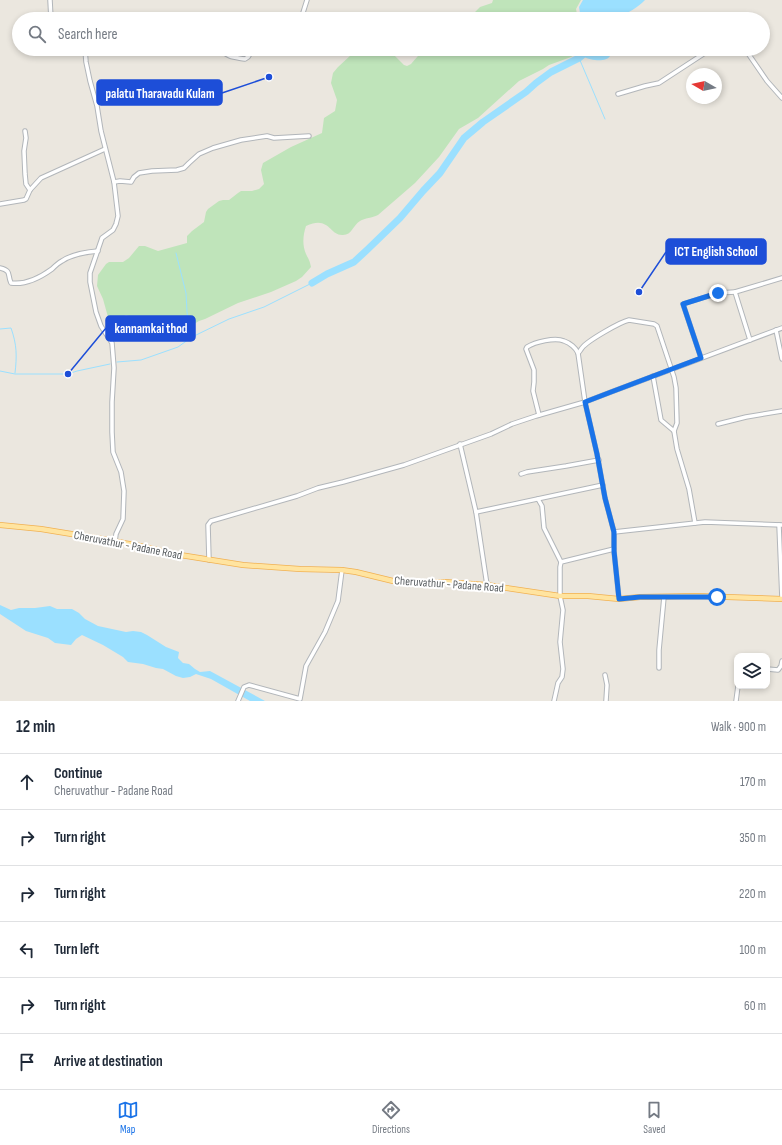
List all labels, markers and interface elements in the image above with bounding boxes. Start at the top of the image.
search box [12,12,770,56]
icon: search [26,23,48,45]
text: Search here [58,25,118,44]
north arrow [686,68,722,104]
callout: palatu Tharavadu Kulam [97,80,222,105]
text: palatu Tharavadu Kulam [105,86,215,102]
callout: ICT English School [666,239,766,264]
text: ICT English School [674,244,758,260]
route end [709,284,727,302]
callout: kannamkai thod [106,316,195,341]
text: kannamkai thod [114,321,188,337]
street label: Cheruvathur - Padane Road [73,528,183,563]
street label: Cheruvathur - Padane Road [394,573,504,596]
route start [708,588,726,606]
map controls [734,653,770,689]
button: layers [734,653,770,689]
text: 12 min [16,717,55,737]
text: Walk · 900 m [711,719,766,735]
text: Continue [54,764,103,783]
icon: ahead [16,771,38,793]
text: 170 m [740,774,766,790]
text: Cheruvathur - Padane Road [54,783,173,799]
icon: right [16,827,38,849]
text: Turn right [54,828,106,847]
text: 350 m [739,830,766,846]
icon: right [16,883,38,905]
text: Turn right [54,884,106,903]
text: 220 m [739,886,766,902]
icon: left [16,939,38,961]
text: Turn left [54,940,99,959]
text: 100 m [739,942,766,958]
icon: right [16,995,38,1017]
text: Turn right [54,996,106,1015]
text: 60 m [744,998,766,1014]
icon: arrive [16,1051,38,1073]
text: Arrive at destination [54,1052,163,1071]
tab: Map [117,1099,139,1136]
tab: Directions [372,1099,410,1136]
tab: Saved [643,1099,665,1136]

